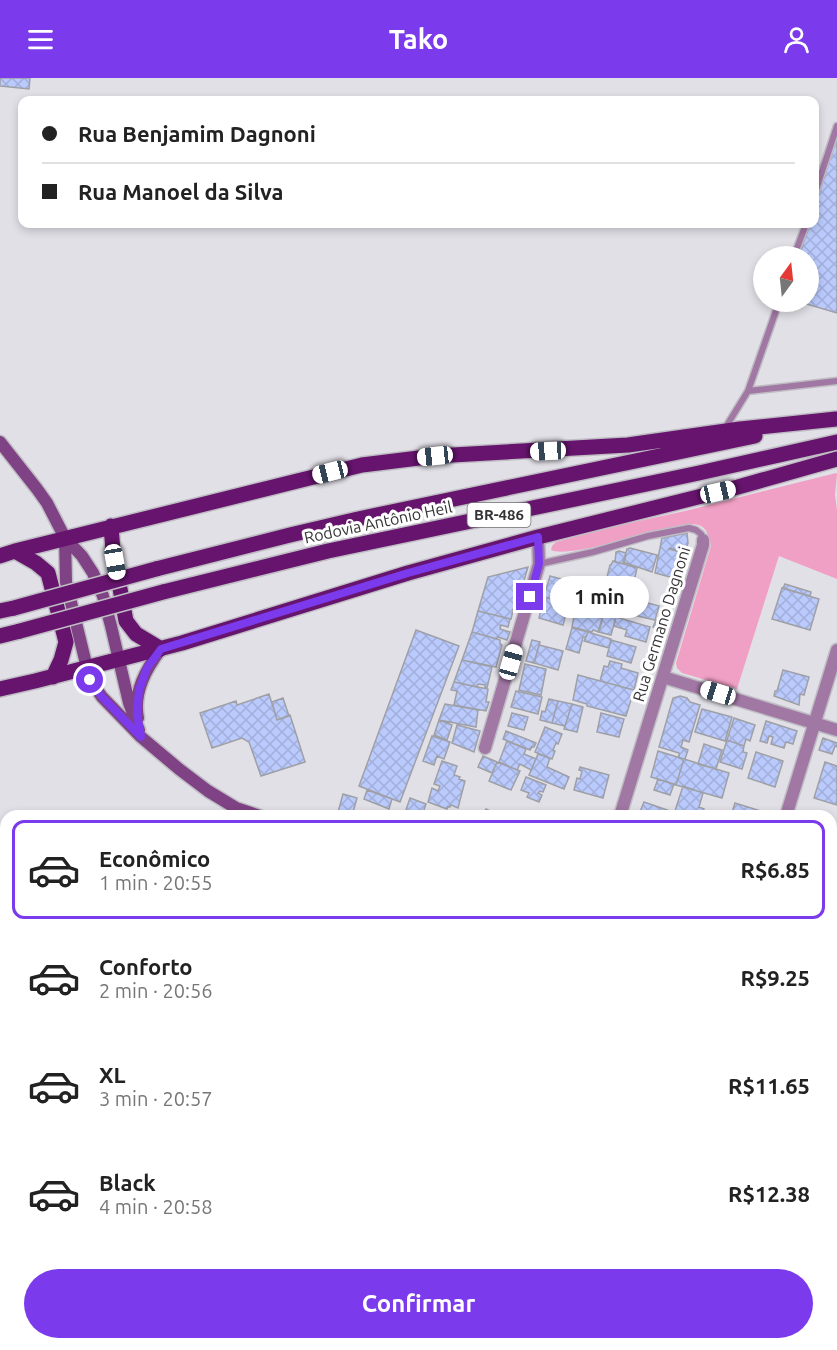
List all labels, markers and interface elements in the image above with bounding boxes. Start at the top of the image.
icon: menu [24,23,57,56]
icon: person [780,23,813,56]
text: Tako [389,24,448,54]
text: Rua Benjamim Dagnoni [78,121,316,146]
text: Rua Manoel da Silva [78,179,283,204]
north arrow [753,246,819,312]
map controls [753,246,819,312]
car [530,441,566,461]
car [416,445,454,467]
car [310,459,350,485]
car [698,479,738,505]
street label: Rodovia Antônio Heil [302,498,454,546]
road number: BR-486 [468,503,530,527]
car [103,543,127,581]
street label: Rua Germano Dagnoni [629,544,693,704]
callout: 1 min [551,576,650,618]
route end [516,583,543,610]
text: 1 min [574,585,625,608]
car [497,642,525,682]
route start [76,666,103,693]
car [698,679,738,707]
icon: car [27,843,81,897]
text: Econômico [99,846,210,871]
text: R$6.85 [741,857,810,882]
text: 1 min · 20:55 [99,871,213,894]
icon: car [27,951,81,1005]
text: Conforto [99,954,193,979]
text: R$9.25 [741,965,810,990]
text: 2 min · 20:56 [99,979,213,1002]
icon: car [27,1059,81,1113]
text: XL [99,1062,126,1087]
text: R$11.65 [728,1073,810,1098]
text: 3 min · 20:57 [99,1087,213,1110]
icon: car [27,1167,81,1221]
text: Black [99,1170,156,1195]
text: R$12.38 [728,1181,810,1206]
text: 4 min · 20:58 [99,1195,213,1218]
button: Confirmar [24,1269,813,1338]

